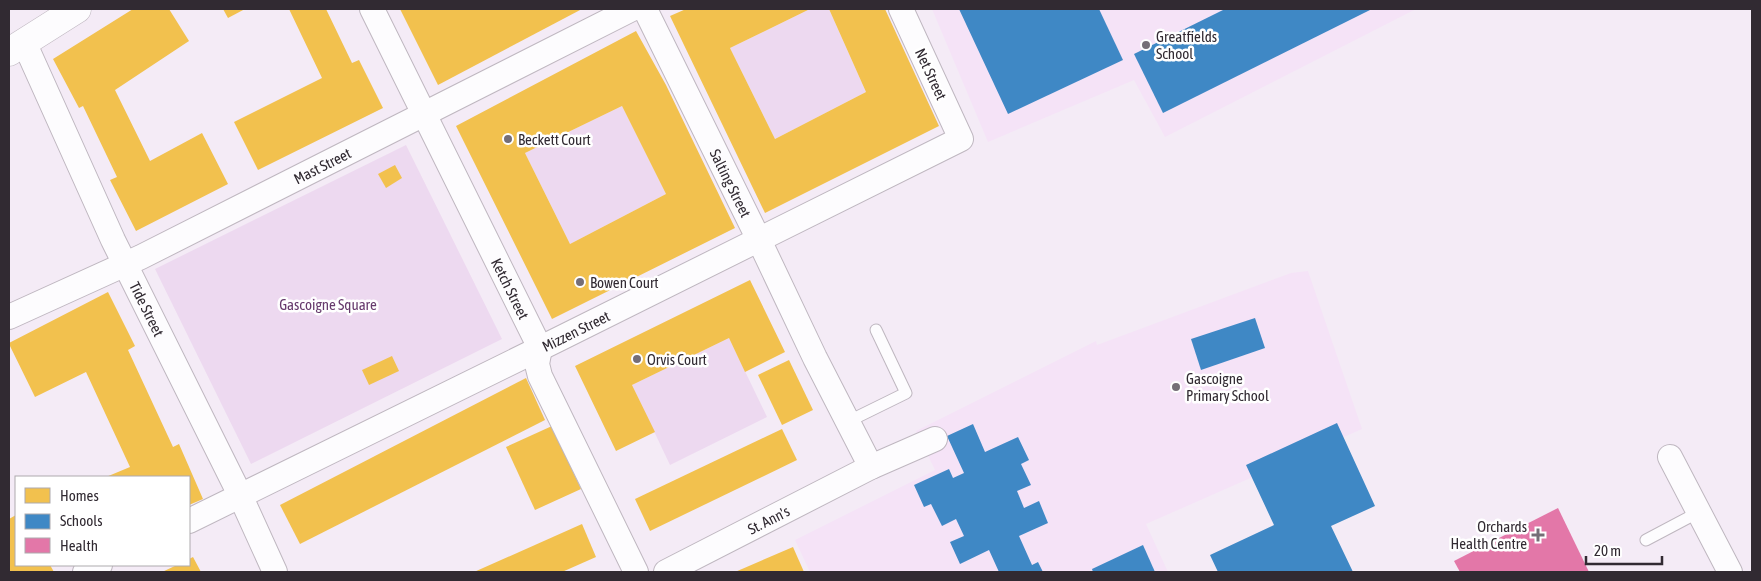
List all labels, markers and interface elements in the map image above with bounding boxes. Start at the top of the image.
place label: Greatfields School [1156,28,1217,62]
marker: Greatfields School [1140,39,1152,51]
street label: Net Street [912,46,950,102]
place label: Beckett Court [518,131,591,148]
marker: Beckett Court [502,133,514,145]
street label: Mast Street [291,144,354,187]
street label: Salting Street [707,146,755,220]
street label: Ketch Street [488,255,533,322]
place label: Bowen Court [590,274,659,291]
marker: Bowen Court [574,276,586,288]
street label: Tide Street [127,279,168,339]
park label: Gascoigne Square [279,296,377,313]
street label: Mizzen Street [539,307,612,355]
place label: Orvis Court [647,351,707,368]
marker: Orvis Court [631,353,643,365]
place label: Gascoigne Primary School [1186,370,1269,404]
marker: Gascoigne Primary School [1170,381,1182,393]
legend [15,476,190,566]
text: Homes [60,487,99,504]
street label: St. Ann's [745,502,792,537]
text: Schools [60,512,103,529]
place label: Orchards Health Centre [1450,518,1527,552]
marker: Orchards Health Centre [1531,528,1545,542]
scale bar [1586,534,1662,566]
text: Health [60,537,98,554]
text: 20 m [1594,542,1621,559]

